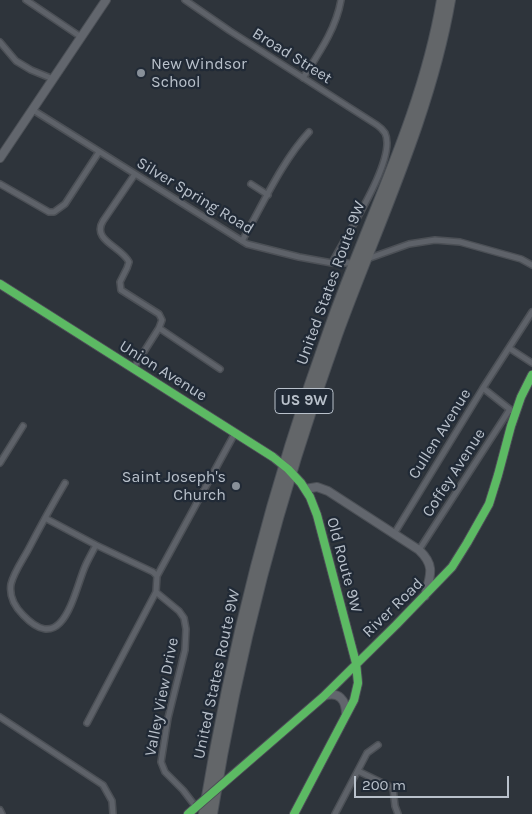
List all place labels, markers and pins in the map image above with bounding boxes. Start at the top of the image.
place label: New Windsor School [151,54,247,92]
marker: New Windsor School [135,67,147,79]
place label: Saint Joseph's Church [122,467,226,505]
marker: Saint Joseph's Church [230,480,242,492]

